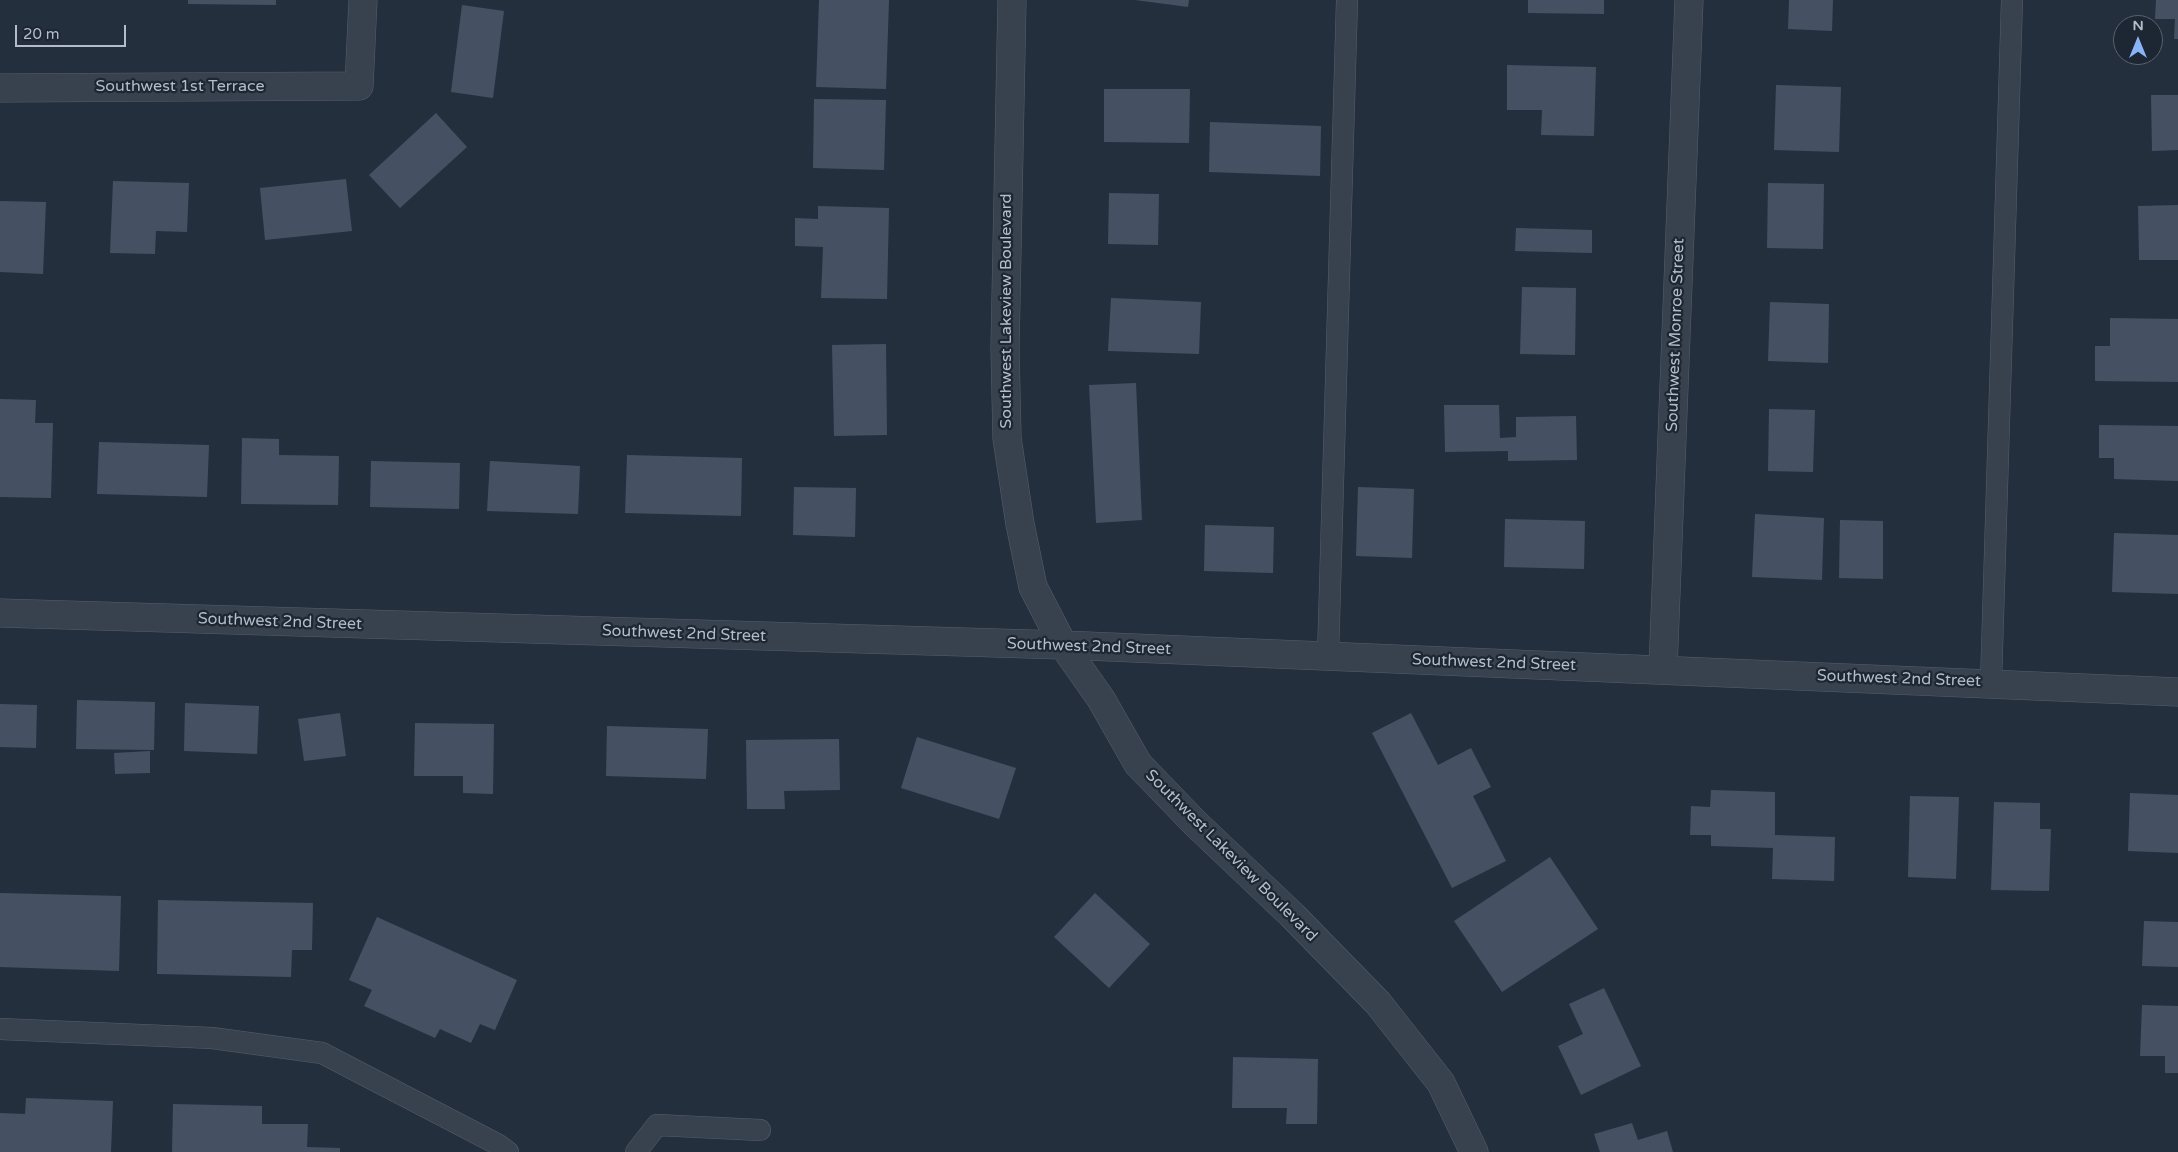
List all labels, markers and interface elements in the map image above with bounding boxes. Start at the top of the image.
scale bar [18,15,129,47]
north arrow [2113,15,2163,65]
text: N [2132,17,2144,34]
text: 20 m [23,25,60,43]
street label: Southwest 1st Terrace [95,77,265,97]
street label: Southwest Lakeview Boulevard [997,193,1017,429]
street label: Southwest Monroe Street [1663,238,1689,432]
street label: Southwest 2nd Street [198,610,362,634]
street label: Southwest 2nd Street [602,622,766,646]
street label: Southwest 2nd Street [1007,635,1171,659]
street label: Southwest 2nd Street [1412,651,1576,675]
street label: Southwest 2nd Street [1817,667,1981,691]
street label: Southwest Lakeview Boulevard [1141,766,1321,946]

